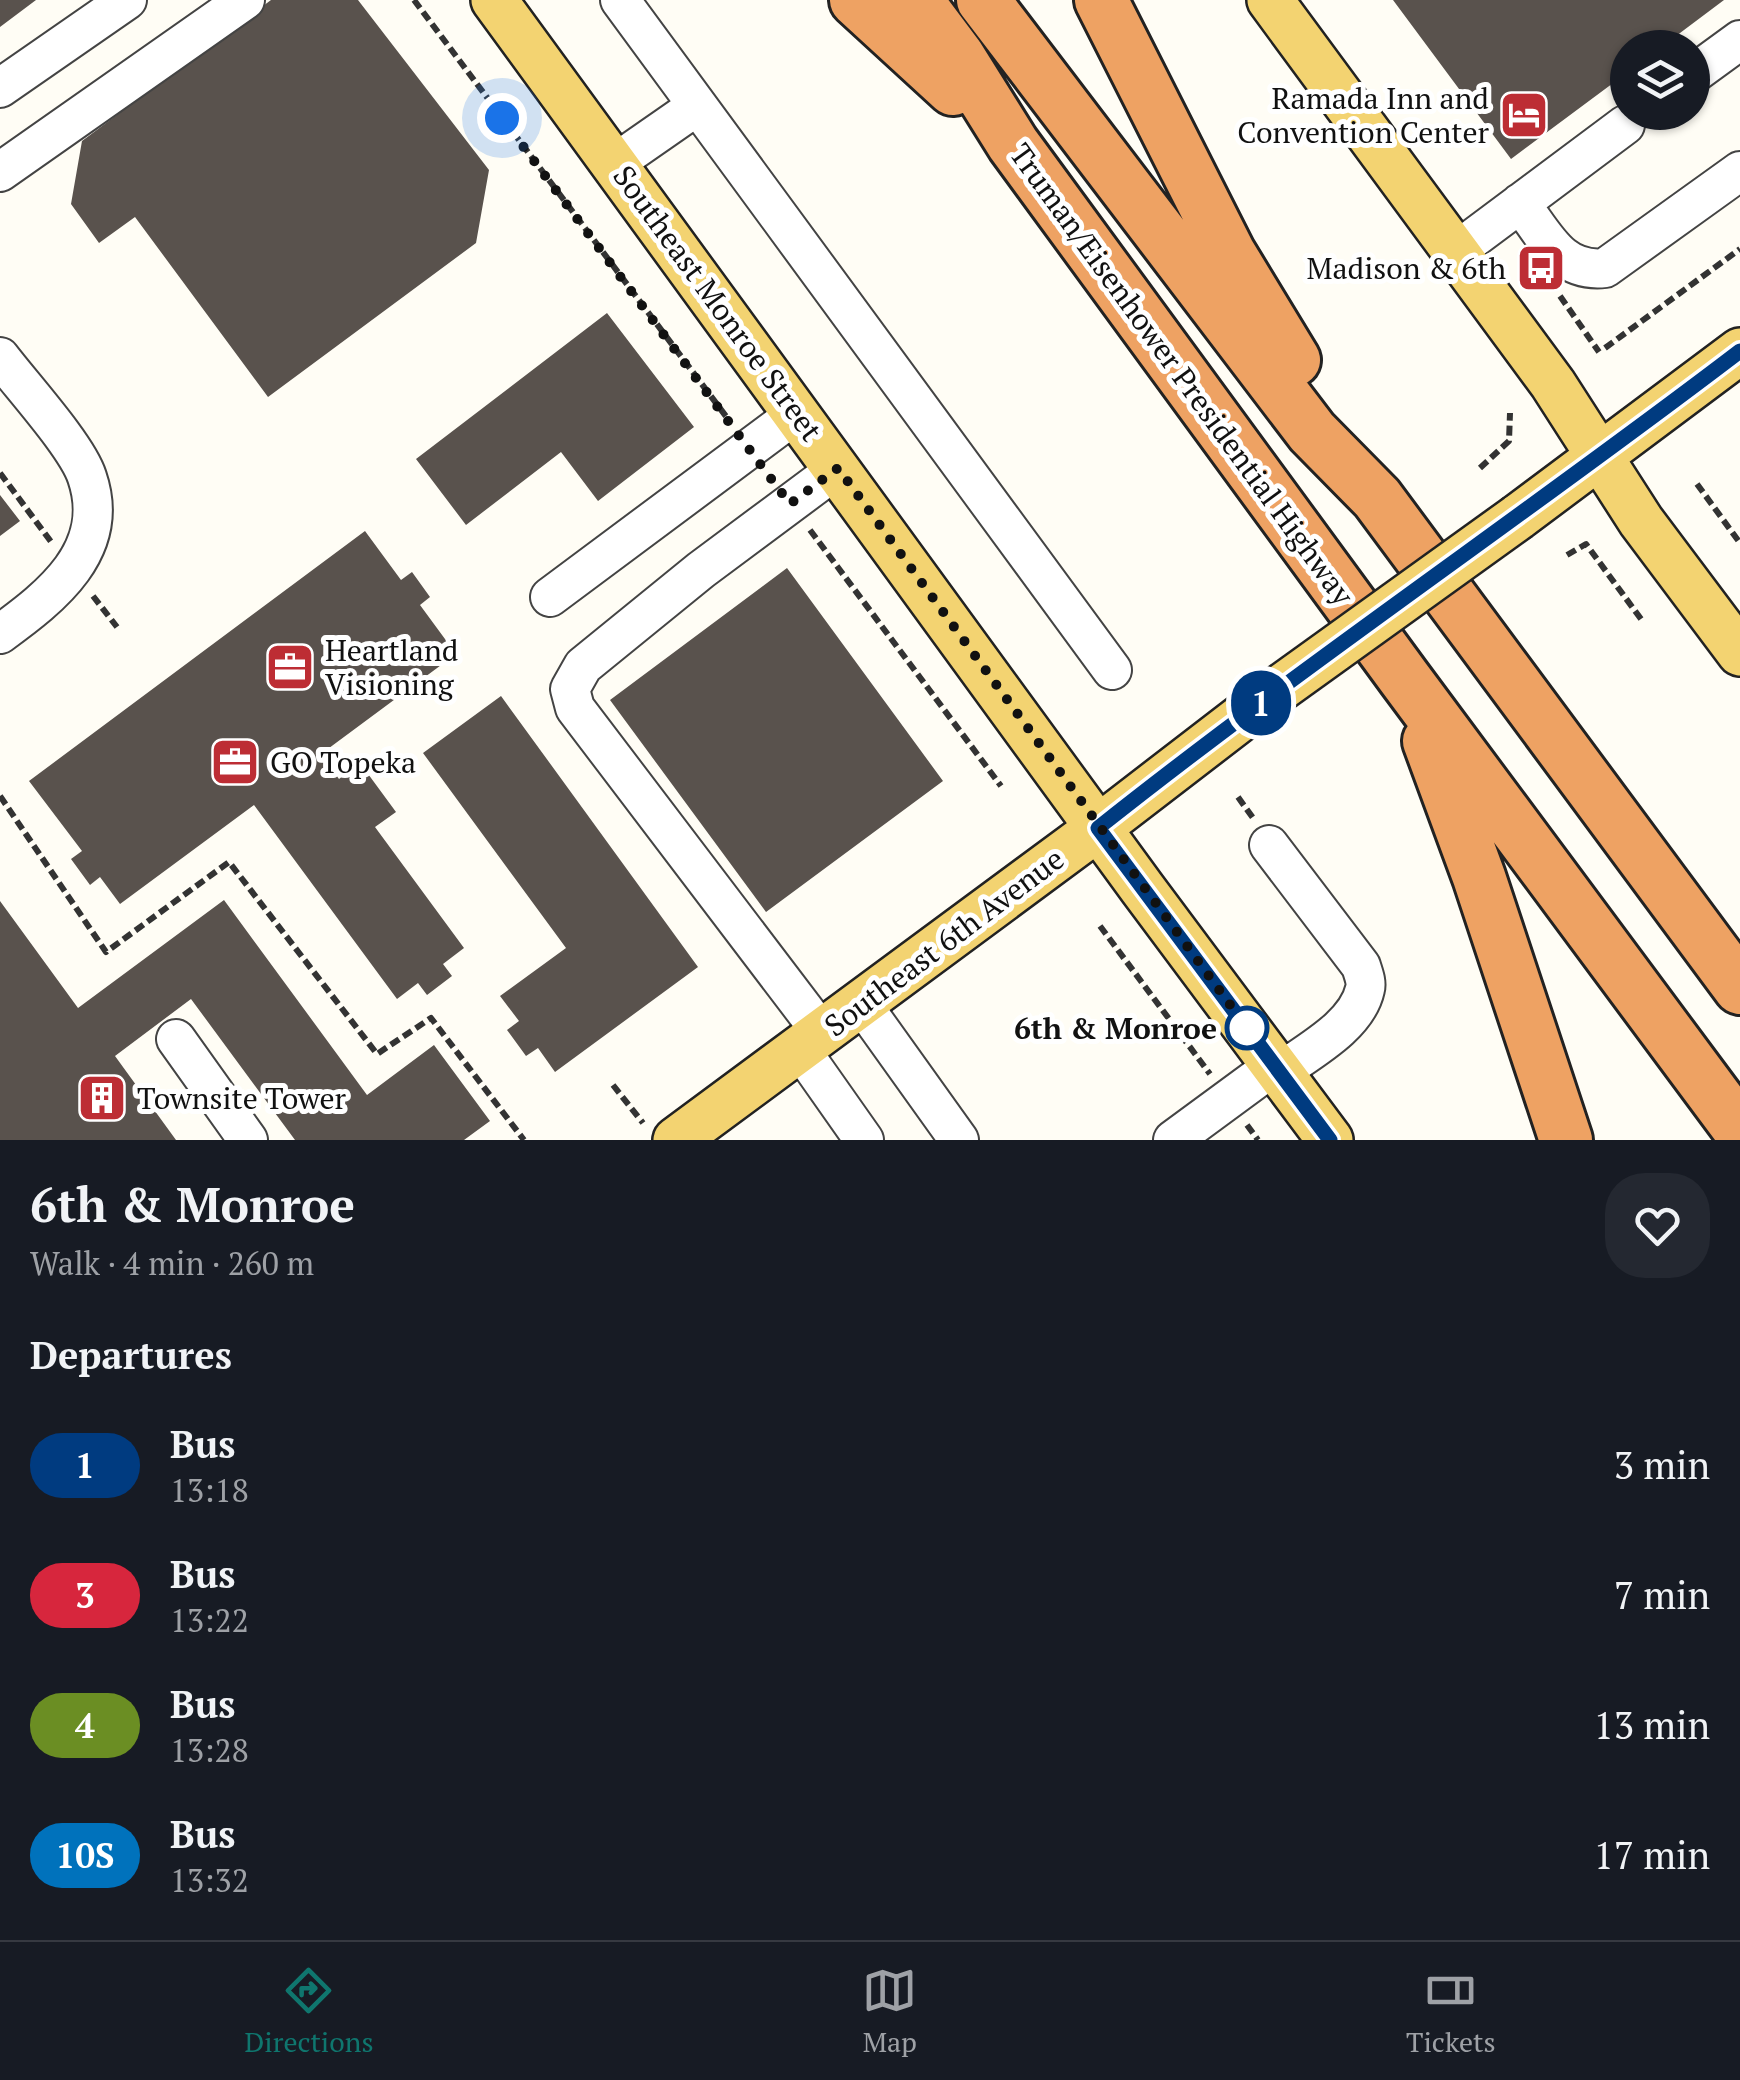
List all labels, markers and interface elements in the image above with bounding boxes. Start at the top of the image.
map controls [1610,30,1710,130]
button: layers [1610,30,1710,130]
place label: Ramada Inn and Convention Center [1237,78,1489,152]
hotel icon: Ramada Inn and Convention Center [1498,89,1550,141]
your location [477,93,527,143]
street label: Truman/Eisenhower Presidential Highway [1001,135,1364,613]
street label: Southeast Monroe Street [604,157,832,449]
bus stop icon: Madison & 6th [1515,242,1567,294]
place label: Madison & 6th [1306,248,1506,288]
place label: Heartland Visioning [325,630,458,704]
office icon: Heartland Visioning [264,641,316,693]
line badge: 1 [1228,670,1294,736]
text: 1 [1251,680,1271,726]
office icon: GO Topeka [209,736,261,788]
place label: GO Topeka [270,742,416,782]
street label: Southeast 6th Avenue [816,839,1072,1045]
marker: 6th & Monroe [1226,1007,1268,1049]
place label: 6th & Monroe [1014,1008,1217,1048]
building icon: Townsite Tower [76,1072,128,1124]
place label: Townsite Tower [137,1078,347,1118]
text: 6th & Monroe [30,1172,355,1236]
button: heart [1605,1173,1710,1278]
text: Walk · 4 min · 260 m [30,1242,314,1284]
text: Departures [30,1330,232,1380]
text: Bus [170,1419,235,1469]
text: 3 min [1614,1440,1710,1490]
text: 1 [75,1442,95,1488]
text: 13:18 [170,1469,249,1511]
text: Bus [170,1549,235,1599]
text: 7 min [1614,1570,1710,1620]
text: 3 [75,1572,95,1618]
text: 13:22 [170,1599,249,1641]
text: Bus [170,1679,235,1729]
text: 13 min [1593,1700,1710,1750]
text: 4 [75,1702,95,1748]
text: 13:28 [170,1729,249,1771]
text: Bus [170,1809,235,1859]
text: 17 min [1593,1830,1710,1880]
text: 10S [55,1832,115,1878]
text: 13:32 [170,1859,249,1901]
tab: Directions [244,1963,374,2060]
tab: Map [862,1963,917,2060]
tab: Tickets [1406,1963,1496,2060]

